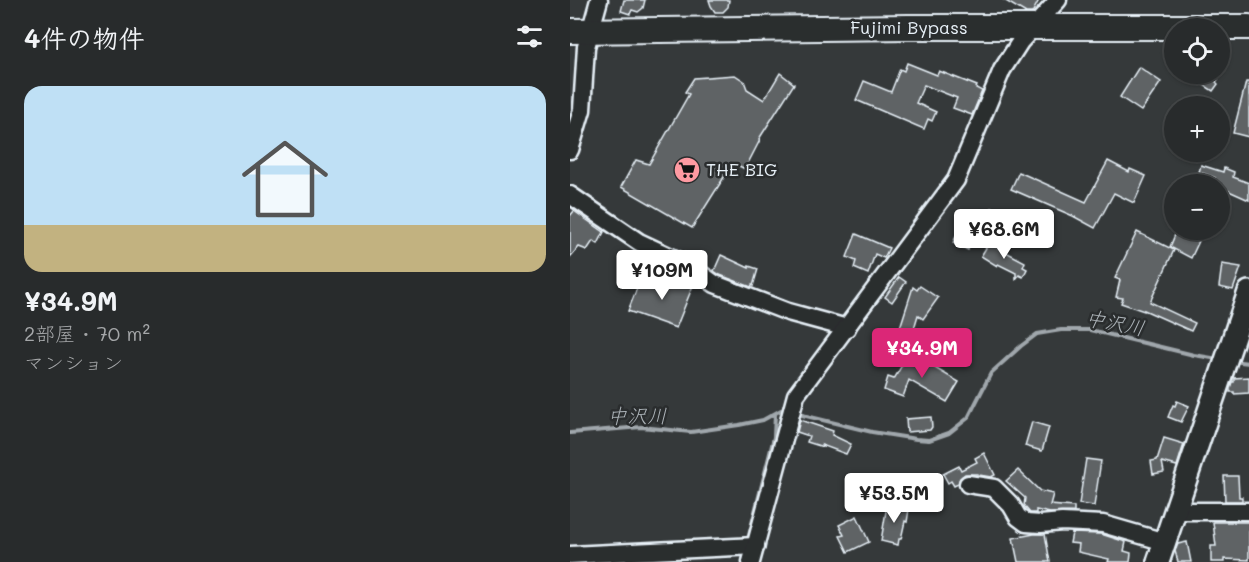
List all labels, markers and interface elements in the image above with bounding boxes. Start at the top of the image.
street label: Fujimi Bypass [850,15,968,39]
map controls [1164,18,1230,240]
button: locate [1164,18,1230,84]
icon: filters [513,20,546,53]
text: 4件の物件 [24,21,144,55]
button: + [1164,96,1230,162]
icon: home [231,125,339,233]
supermarket icon: THE BIG [672,155,702,185]
place label: THE BIG [706,157,777,181]
button: − [1164,174,1230,240]
pin: ¥68.6M [955,209,1053,260]
text: ¥68.6M [968,215,1040,241]
pin: ¥109M [620,250,704,301]
text: ¥109M [630,256,694,282]
text: ¥34.9M [24,284,118,318]
water label: 中沢川 [1083,304,1147,341]
text: 2部屋 · 70 m² [24,320,150,346]
pin: ¥34.9M [873,328,971,379]
text: ¥34.9M [886,334,958,360]
text: マンション [24,349,123,375]
water label: 中沢川 [607,402,667,428]
pin: ¥53.5M [845,473,943,524]
text: ¥53.5M [859,479,929,505]

